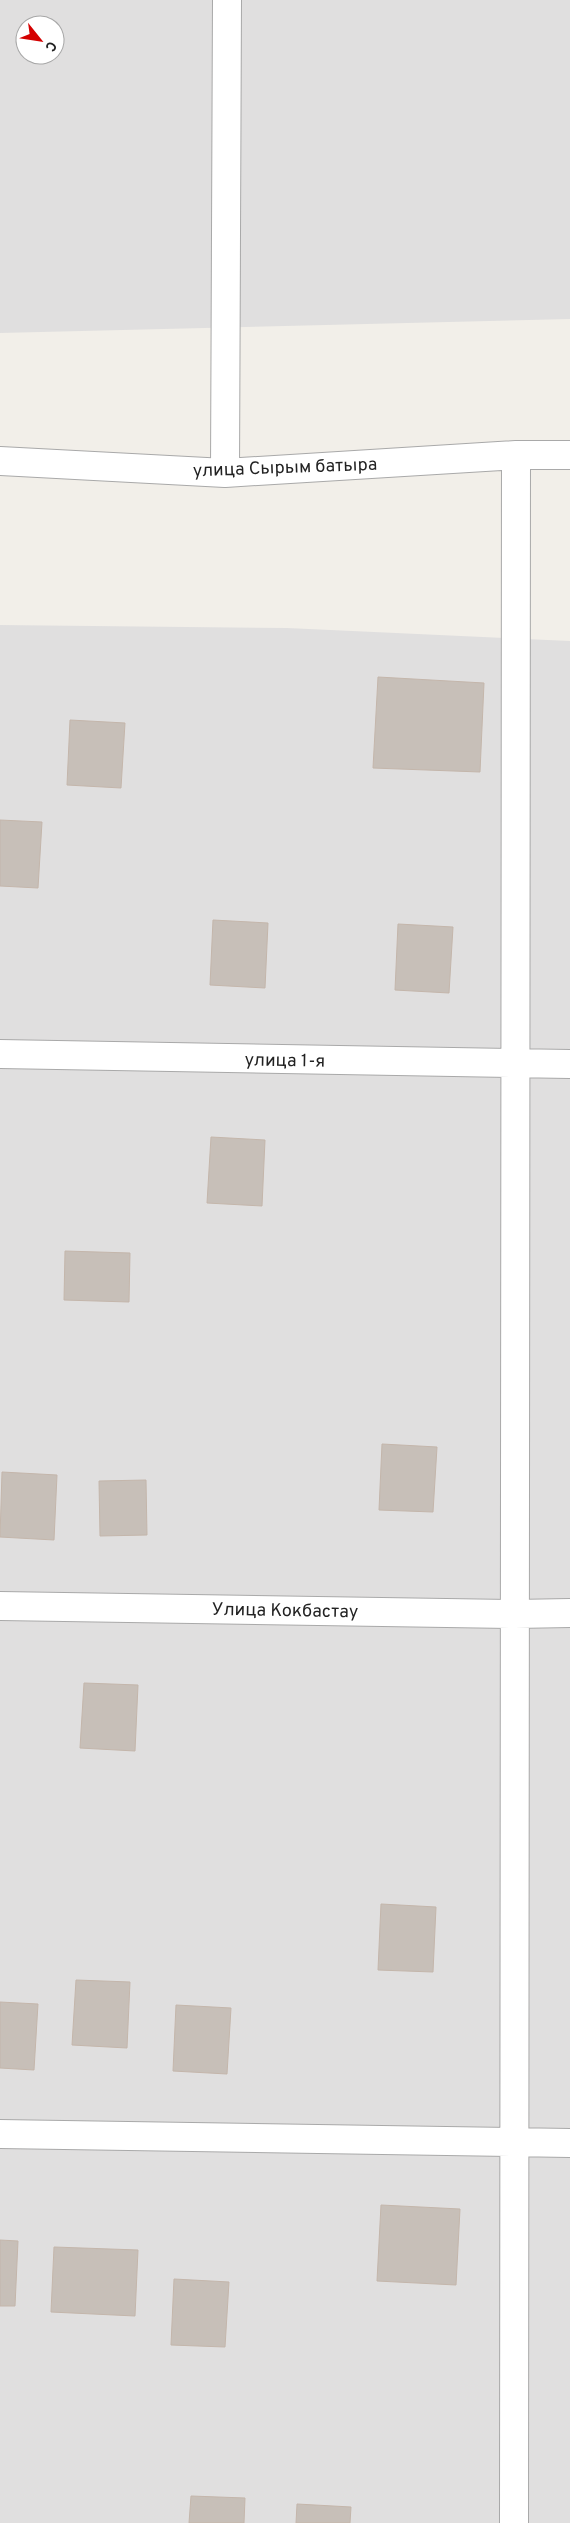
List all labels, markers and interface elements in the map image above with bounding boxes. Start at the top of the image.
north arrow [15,15,65,65]
text: С [40,38,60,54]
street label: улица Сырым батыра [192,454,378,483]
street label: улица 1-я [244,1049,325,1074]
street label: Улица Кокбастау [211,1599,358,1624]

